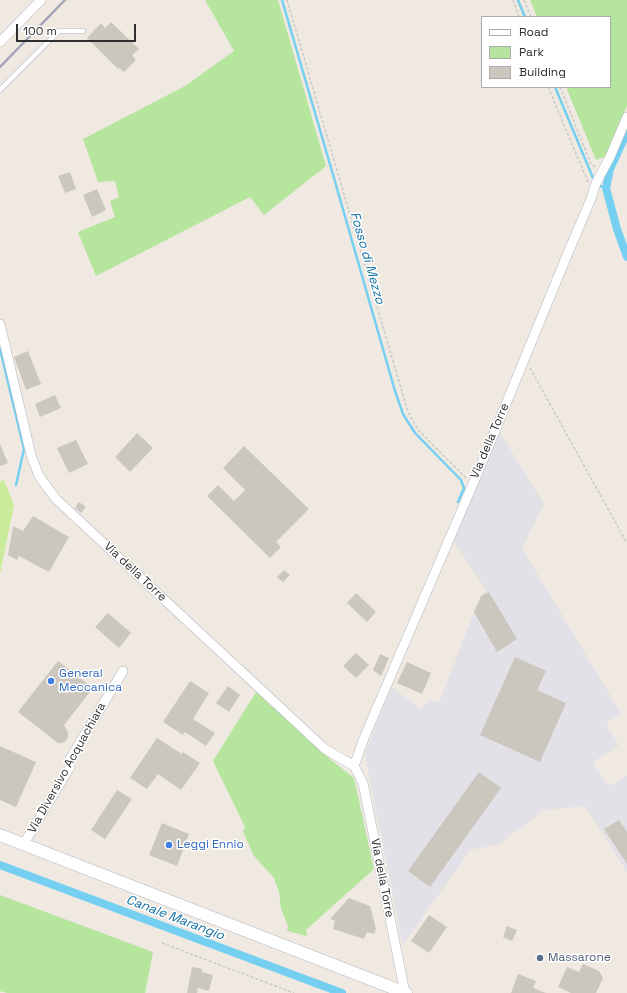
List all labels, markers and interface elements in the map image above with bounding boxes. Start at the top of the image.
scale bar [18,16,138,42]
legend [481,16,611,88]
text: 100 m [23,23,57,39]
text: Road [519,24,548,40]
text: Park [519,44,544,60]
text: Building [519,64,566,80]
water label: Fosso di Mezzo [346,210,388,306]
street label: Via della Torre [468,401,512,481]
street label: Via della Torre [101,539,169,605]
place label: General Meccanica [59,667,122,695]
marker: General Meccanica [46,676,56,686]
street label: Via Diversivo Acquachiara [25,700,109,836]
street label: Via della Torre [367,837,397,919]
place label: Leggi Ennio [177,838,244,852]
marker: Leggi Ennio [164,840,174,850]
water label: Canale Marangio [124,892,226,944]
place label: Massarone [548,951,611,965]
marker: Massarone [535,953,545,963]

